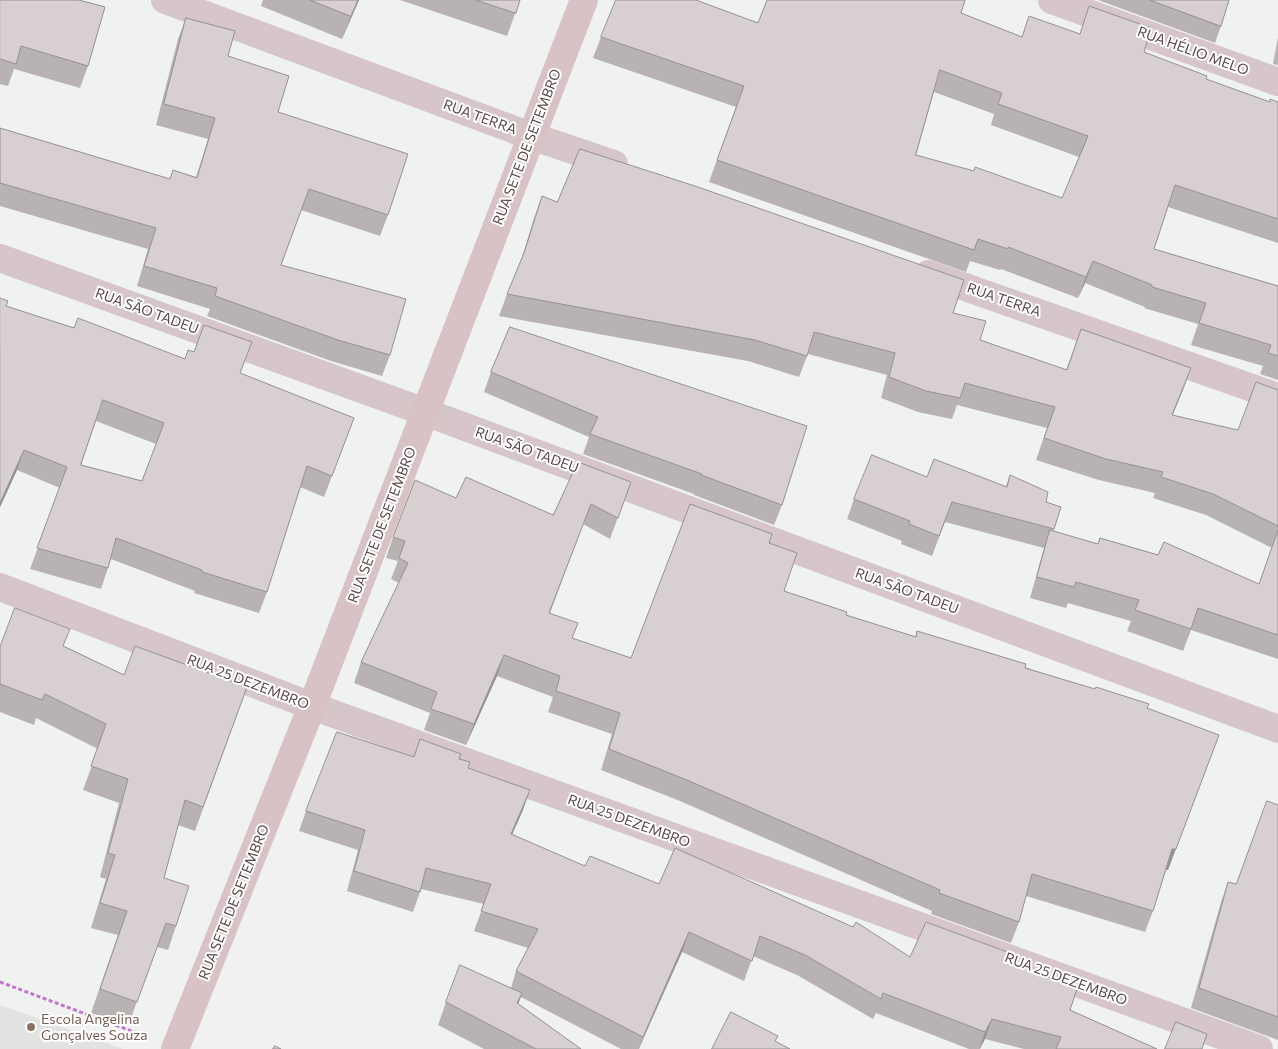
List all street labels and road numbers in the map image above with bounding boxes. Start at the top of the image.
street label: RUA HÉLIO MELO [1135,23,1251,79]
street label: RUA SETE DE SETEMBRO [489,67,565,227]
street label: RUA TERRA [441,96,519,138]
street label: RUA TERRA [965,280,1043,320]
street label: RUA SÃO TADEU [93,284,201,338]
street label: RUA SÃO TADEU [473,423,581,477]
street label: RUA SETE DE SETEMBRO [344,445,420,605]
street label: RUA SÃO TADEU [853,564,961,618]
street label: RUA 25 DEZEMBRO [185,651,311,713]
street label: RUA 25 DEZEMBRO [565,791,693,851]
street label: RUA SETE DE SETEMBRO [195,822,273,982]
street label: RUA 25 DEZEMBRO [1002,949,1130,1009]

